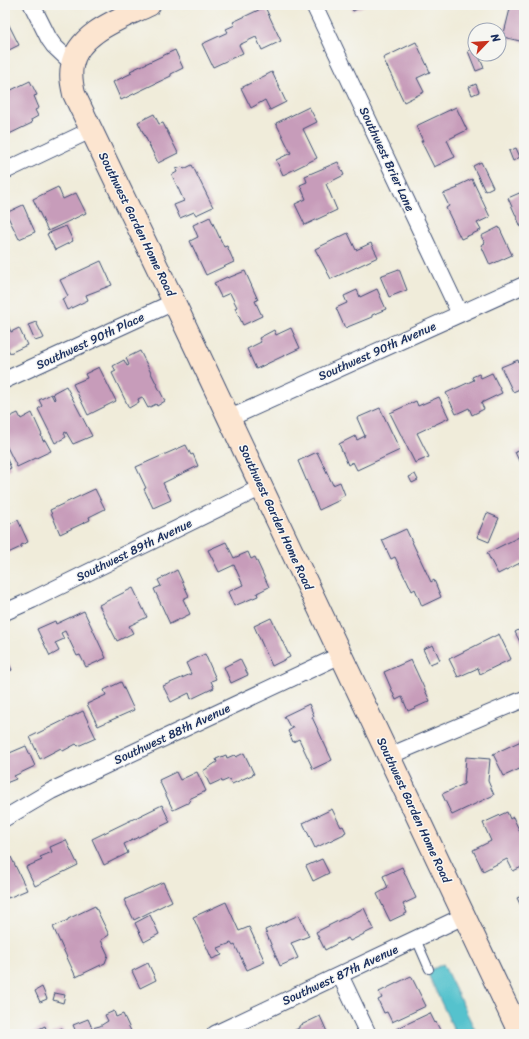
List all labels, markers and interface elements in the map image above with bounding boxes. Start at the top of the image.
north arrow [467,22,507,62]
text: N [485,30,506,46]
street label: Southwest Brier Lane [353,103,421,215]
street label: Southwest Garden Home Road [92,148,182,302]
street label: Southwest 90th Place [32,306,148,376]
street label: Southwest 90th Avenue [314,315,440,387]
street label: Southwest Garden Home Road [232,440,320,595]
street label: Southwest 89th Avenue [72,512,196,588]
street label: Southwest 88th Avenue [110,697,234,771]
street label: Southwest Garden Home Road [370,733,458,888]
street label: Southwest 87th Avenue [278,938,402,1012]

